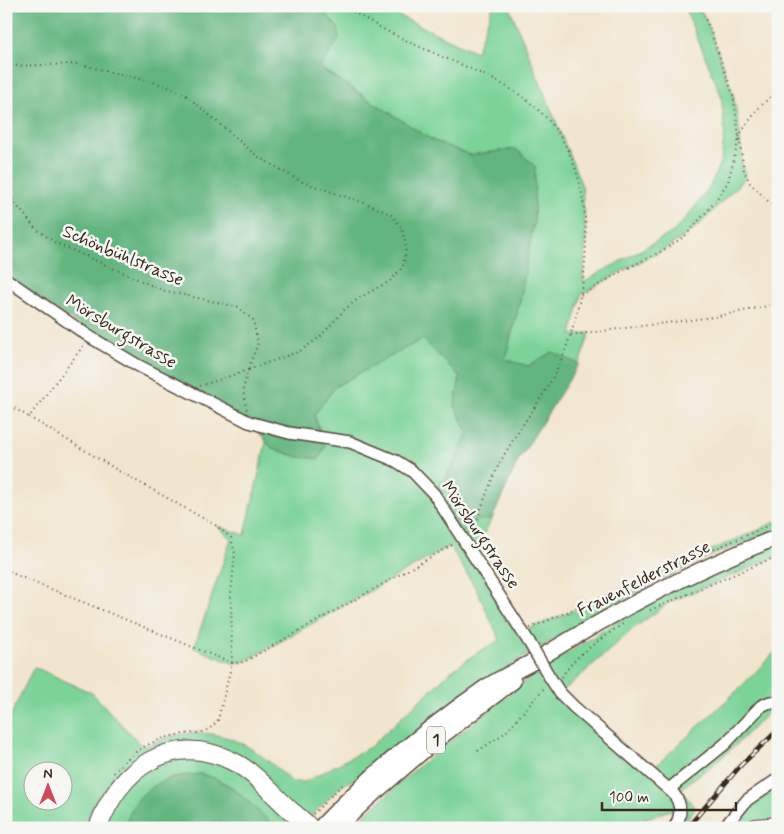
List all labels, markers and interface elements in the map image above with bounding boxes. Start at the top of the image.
street label: Schönbühlstrasse [59,220,187,292]
street label: Mörsburgstrasse [60,289,181,376]
street label: Mörsburgstrasse [433,476,525,595]
street label: Frauenfelderstrasse [573,535,715,623]
road number: 1 [427,726,445,754]
north arrow [22,762,72,812]
text: N [43,765,53,783]
scale bar [602,779,735,811]
text: 100 m [609,788,649,808]

